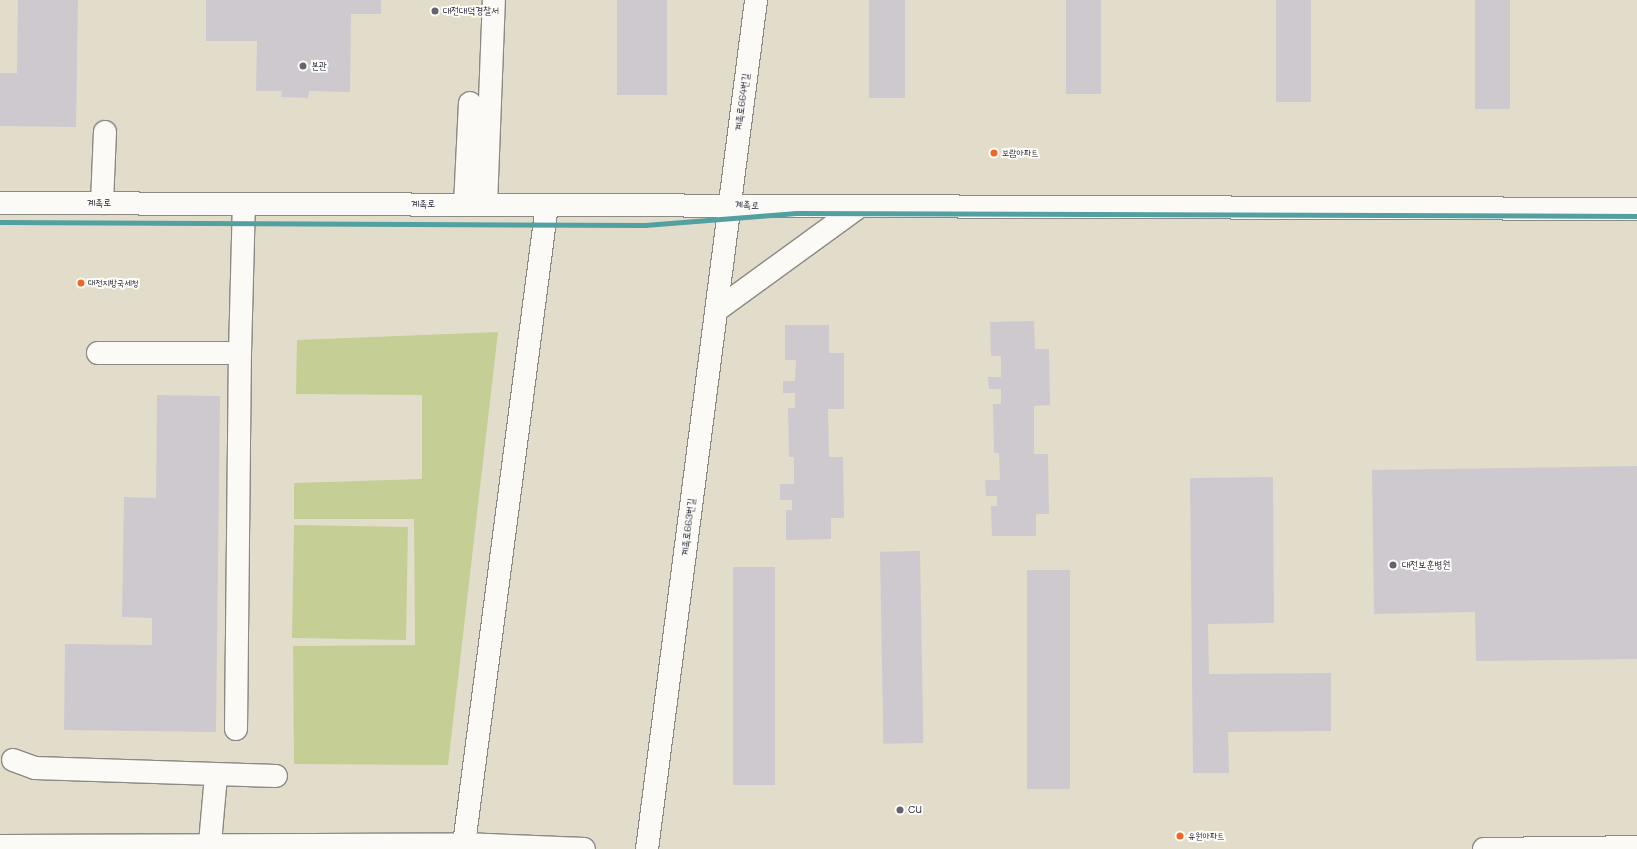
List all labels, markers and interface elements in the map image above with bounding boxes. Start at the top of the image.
place label: 대전대덕경찰서 [443,5,499,17]
marker: 대전대덕경찰서 [430,6,440,16]
place label: 본관 [311,60,327,72]
marker: 본관 [298,61,308,71]
street label: 계족로664번길 [732,72,752,132]
marker: 보람아파트 [989,148,999,158]
place label: 보람아파트 [1002,148,1038,158]
street label: 계족로 [87,197,111,209]
street label: 계족로 [411,198,435,210]
street label: 계족로 [735,199,759,211]
marker: 대전지방국세청 [76,278,86,288]
place label: 대전지방국세청 [88,278,139,288]
street label: 계족로663번길 [678,497,698,557]
marker: 대전보훈병원 [1387,559,1399,571]
place label: 대전보훈병원 [1402,559,1450,571]
place label: CU [908,804,922,816]
marker: CU [895,805,905,815]
marker: 유원아파트 [1175,831,1185,841]
place label: 유원아파트 [1188,831,1224,841]

